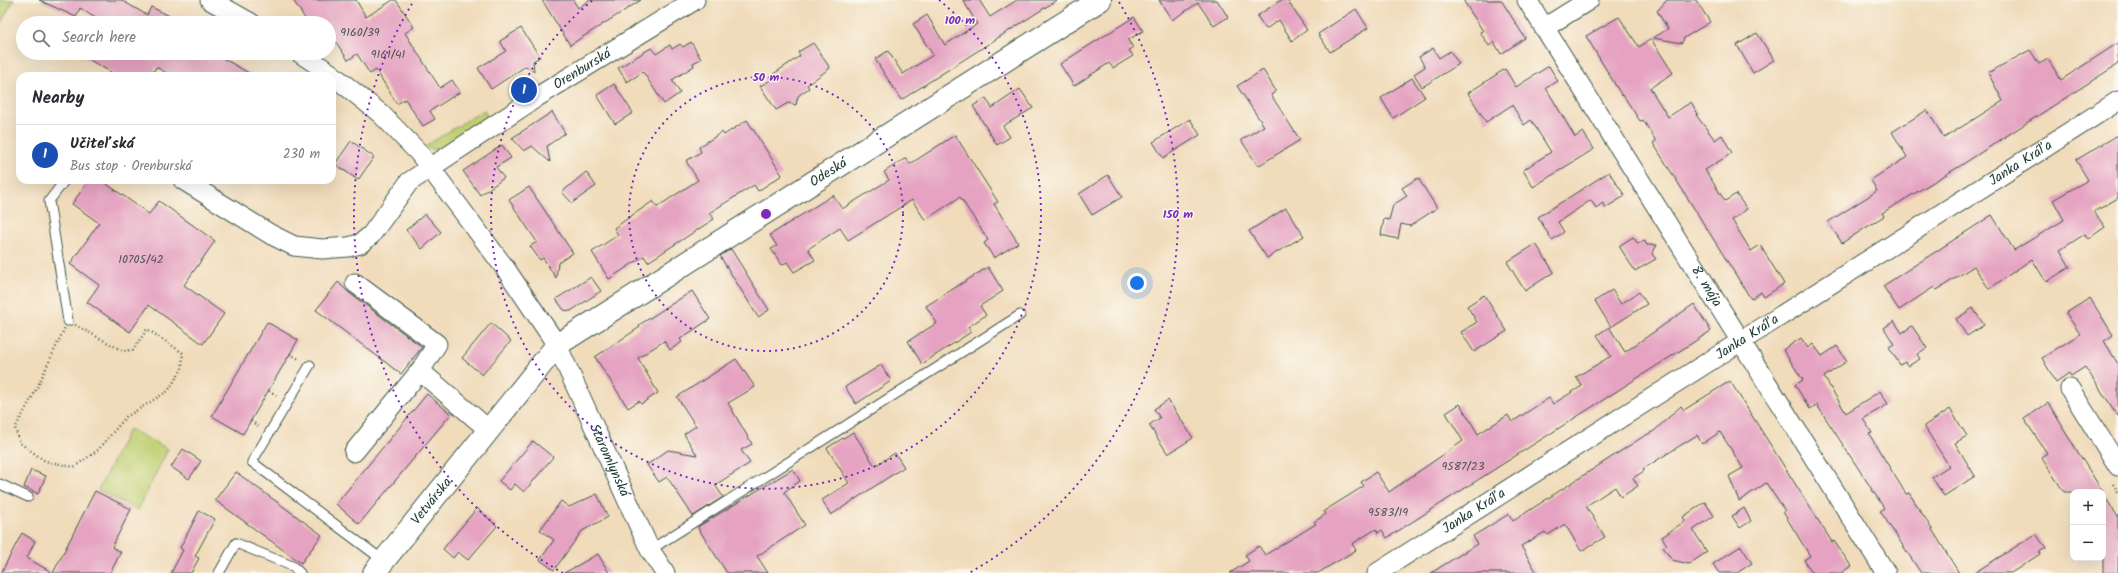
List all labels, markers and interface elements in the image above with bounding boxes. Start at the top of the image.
text: 100 m [945,11,975,30]
search box [16,16,336,60]
house number: 9160/39 [340,23,380,42]
text: Search here [62,26,136,50]
icon: search [30,27,52,49]
street label: Orenburská [549,42,617,96]
house number: 9161/41 [371,45,406,64]
text: 50 m [752,68,780,87]
pin: 1 [511,75,537,105]
text: Nearby [32,85,84,112]
text: Učiteľská [70,132,134,156]
street label: Janka Kráľa [1984,135,2057,192]
text: 1 [43,144,47,165]
text: 230 m [283,144,320,165]
street label: Odeská [805,151,853,193]
text: Bus stop · Orenburská [70,156,192,177]
text: 150 m [1163,205,1193,224]
centre of rings [759,207,773,221]
house number: 10705/42 [118,250,164,269]
street label: 8. mája [1685,261,1728,311]
your location [1127,273,1147,293]
street label: Janka Kráľa [1711,309,1783,366]
street label: Staromlynská [583,420,636,502]
house number: 9587/23 [1441,457,1485,476]
street label: Vetvárska [406,473,458,530]
street label: Janka Kráľa [1438,483,1510,540]
map controls [2070,489,2106,561]
button: + [2070,489,2106,525]
house number: 9583/19 [1368,503,1408,522]
button: − [2070,525,2106,561]

